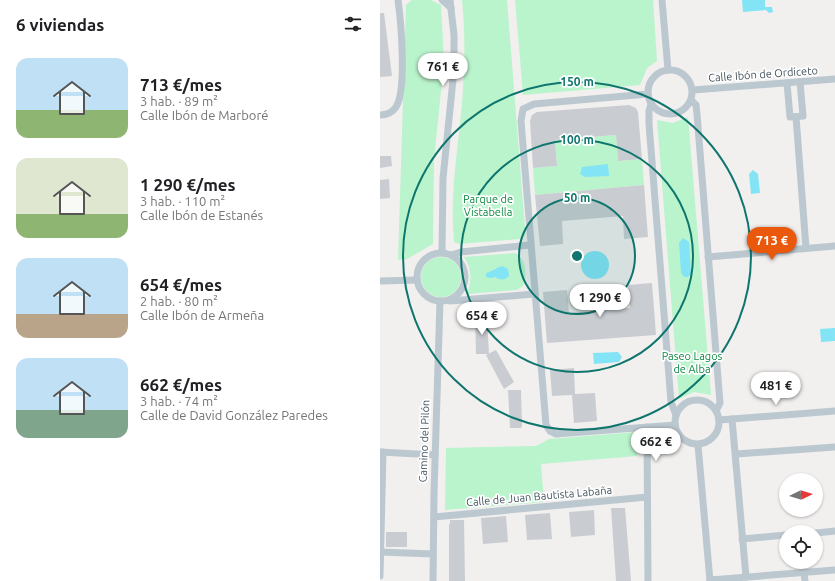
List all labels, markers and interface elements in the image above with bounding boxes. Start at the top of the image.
icon: filters [342,13,364,35]
text: 6 viviendas [16,15,104,34]
pin: 761 € [415,53,471,87]
text: 761 € [427,59,459,73]
street label: Calle Ibón de Ordiceto [708,64,818,84]
icon: home [48,74,96,122]
text: 713 €/mes [140,75,222,94]
text: 150 m [560,75,594,88]
text: 3 hab. · 89 m² [140,94,218,108]
text: Calle Ibón de Marboré [140,108,269,122]
text: 100 m [560,133,594,146]
icon: home [48,174,96,222]
text: 1 290 €/mes [140,175,236,194]
text: 50 m [564,191,590,204]
park label: Parque de Vistabella [463,193,513,218]
text: 3 hab. · 110 m² [140,194,225,208]
text: Calle Ibón de Estanés [140,208,263,222]
pin: 713 € [744,227,800,261]
text: 713 € [756,233,788,247]
centre of rings [570,249,584,263]
icon: home [48,274,96,322]
text: 654 €/mes [140,275,222,294]
pin: 1 290 € [563,284,637,318]
text: 1 290 € [579,290,621,304]
text: 2 hab. · 80 m² [140,294,218,308]
pin: 654 € [454,302,510,336]
text: Calle Ibón de Armeña [140,308,264,322]
text: 654 € [466,308,498,322]
park label: Paseo Lagos de Alba [662,350,723,375]
pin: 481 € [748,372,804,406]
icon: home [48,374,96,422]
text: 662 €/mes [140,375,222,394]
text: 481 € [760,378,792,392]
text: 3 hab. · 74 m² [140,394,218,408]
street label: Camino del Pilón [417,400,431,482]
text: Calle de David González Paredes [140,408,328,422]
pin: 662 € [628,428,684,462]
text: 662 € [640,434,672,448]
north arrow [779,473,823,517]
map controls [779,473,823,569]
street label: Calle de Juan Bautista Labaña [466,484,612,508]
button: locate [779,525,823,569]

